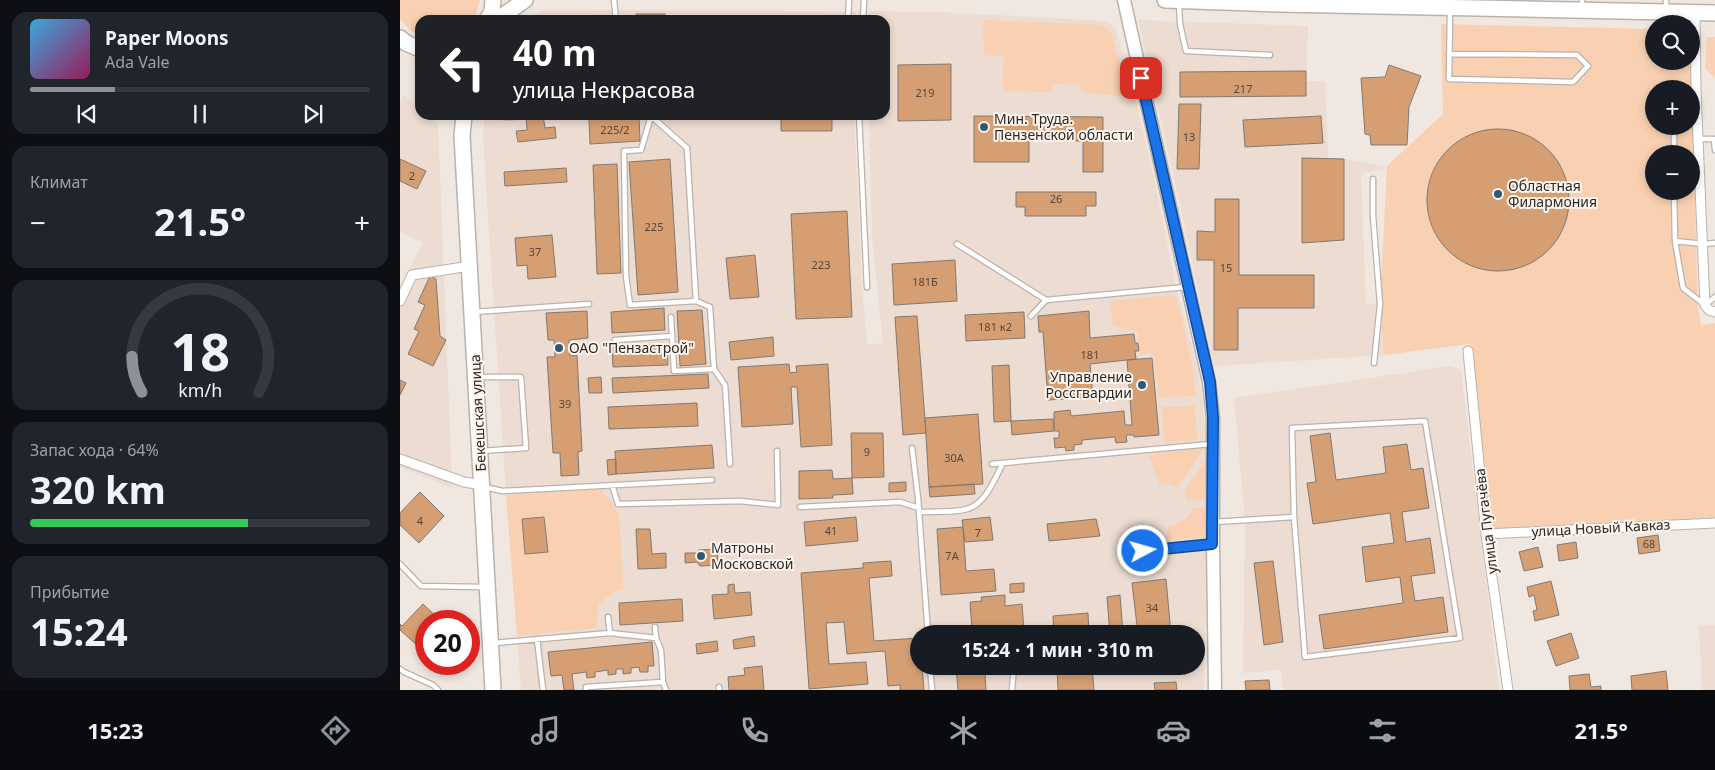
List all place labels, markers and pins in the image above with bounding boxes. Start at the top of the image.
pin [1120,57,1162,99]
place label: Мин. Труда. Пензенской области [994,109,1133,144]
marker: Мин. Труда. Пензенской области [978,121,990,133]
place label: Областная Филармония [1508,176,1597,211]
marker: Областная Филармония [1492,188,1504,200]
place label: ОАО "Пензастрой" [569,338,694,357]
marker: ОАО "Пензастрой" [553,342,565,354]
place label: Управление Россгвардии [1046,367,1132,402]
marker: Управление Россгвардии [1136,379,1148,391]
place label: Матроны Московской [711,538,793,573]
marker: Матроны Московской [695,550,707,562]

